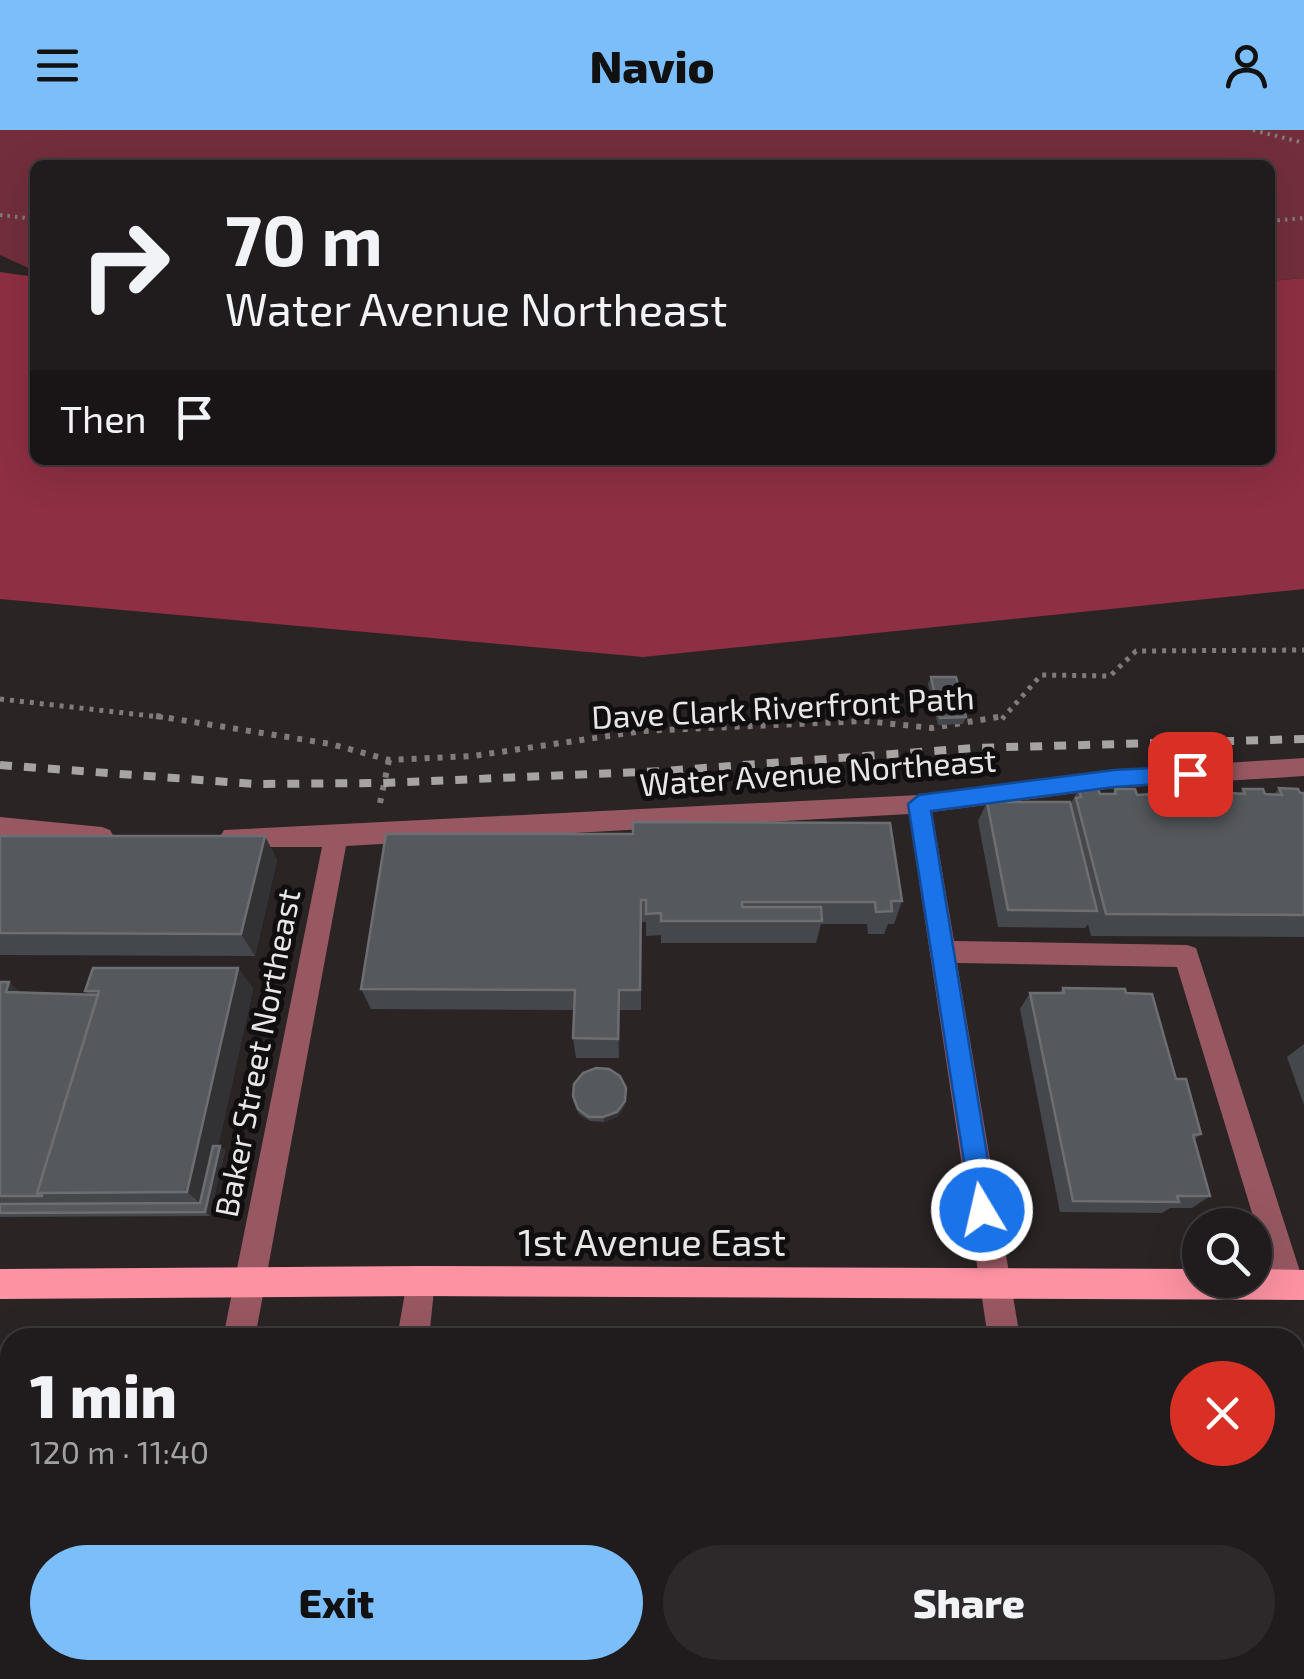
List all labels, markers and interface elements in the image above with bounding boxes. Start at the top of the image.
icon: menu [30,38,85,93]
text: Navio [589,38,715,92]
icon: person [1219,38,1274,93]
text: 70 m [225,196,383,280]
icon: right [60,200,190,330]
text: Water Avenue Northeast [225,281,728,335]
icon: arrive [167,390,222,445]
text: Then [60,395,147,441]
street label: Dave Clark Riverfront Path [590,677,975,735]
pin [1148,732,1233,817]
street label: Water Avenue Northeast [638,740,997,802]
icon: arrive [1163,747,1218,802]
street label: Baker Street Northeast [206,885,306,1220]
position arrow [930,1158,1034,1262]
map controls [1182,1208,1272,1298]
button: search [1182,1208,1272,1298]
street label: 1st Avenue East [518,1218,786,1264]
text: 1 min [30,1358,177,1430]
button: close [1170,1361,1275,1466]
text: 120 m · 11:40 [30,1432,209,1470]
button: Exit [30,1545,643,1660]
button: Share [663,1545,1275,1660]

